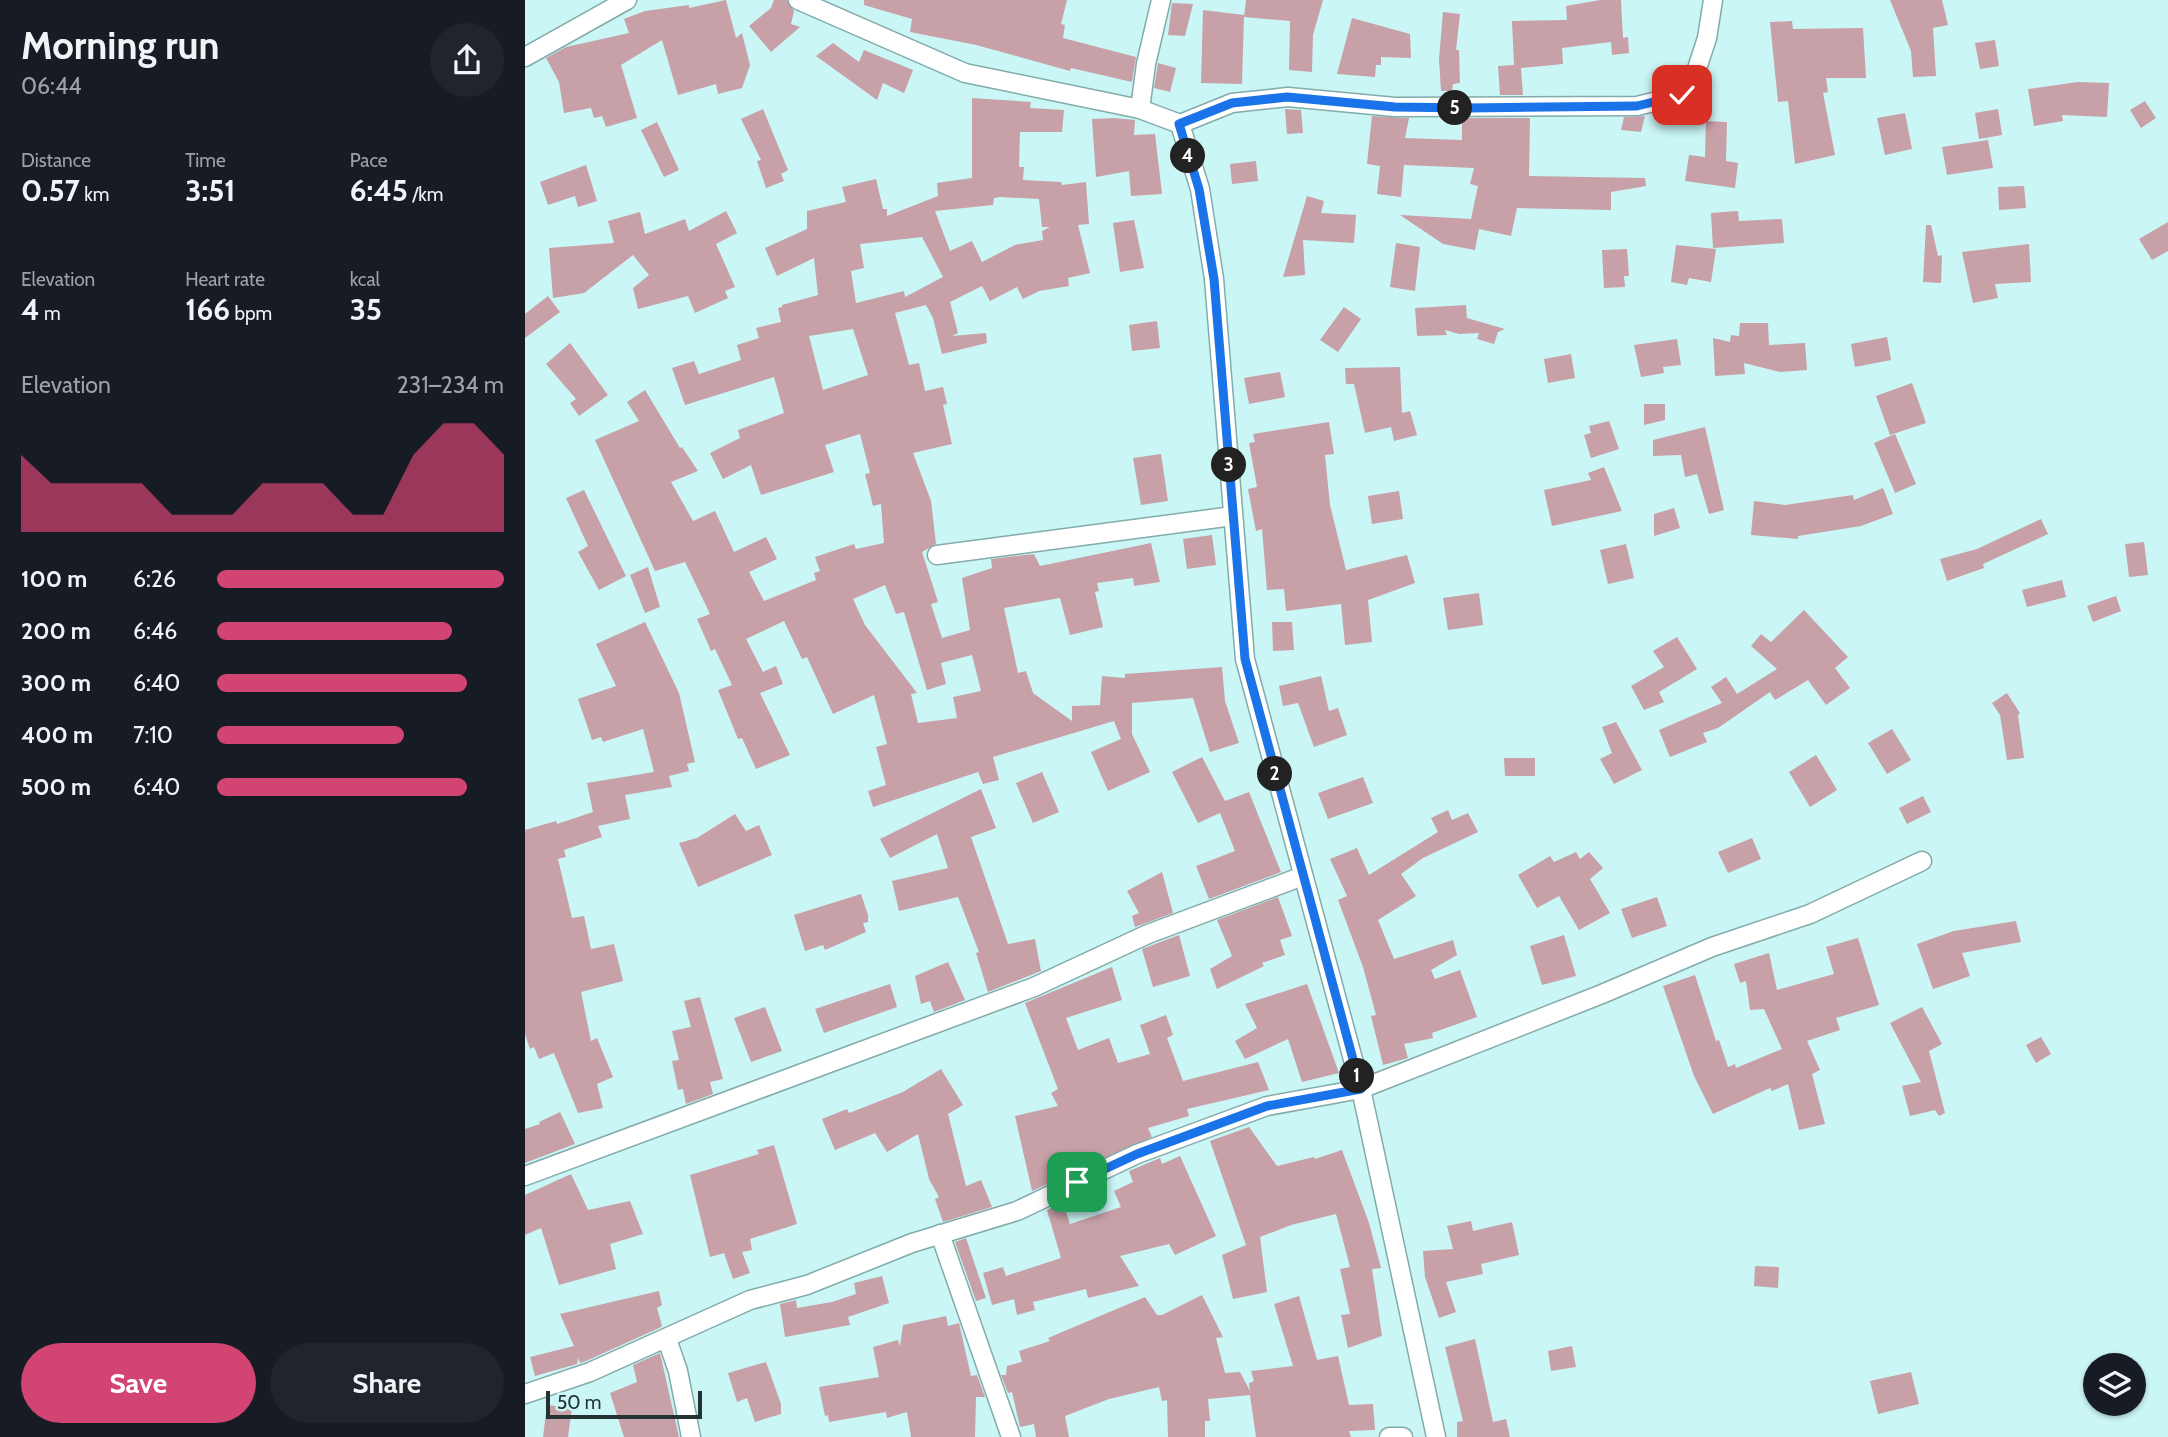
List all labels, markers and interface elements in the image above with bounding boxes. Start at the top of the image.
text: Morning run [21,22,220,69]
button: share [430,23,504,97]
pin [1652,65,1712,125]
text: 06:44 [21,72,82,100]
icon: check [1663,76,1701,114]
pin: 5 [1437,90,1473,126]
text: 5 [1449,96,1460,119]
pin: 4 [1171,138,1205,174]
text: 4 [1182,144,1193,167]
text: Distance [21,149,91,172]
text: Time [185,149,226,172]
text: Pace [350,149,388,172]
text: 0.57 [21,172,80,209]
text: 3:51 [185,172,235,209]
text: 6:45 [350,172,408,209]
text: km [80,183,109,206]
text: /km [408,183,444,206]
text: Elevation [21,268,95,291]
text: Heart rate [185,268,265,291]
text: kcal [350,268,380,291]
text: 4 [21,291,40,328]
text: 166 [185,291,230,328]
text: 35 [350,291,382,328]
text: m [40,302,61,325]
text: bpm [230,302,272,325]
text: Elevation [21,371,111,399]
text: 231–234 m [397,371,504,399]
pin: 3 [1211,448,1247,482]
text: 3 [1223,453,1234,476]
text: 100 m [21,565,87,593]
text: 6:26 [133,565,176,593]
text: 200 m [21,617,91,645]
text: 6:46 [133,617,177,645]
text: 300 m [21,669,91,697]
text: 6:40 [133,669,180,697]
text: 400 m [21,721,93,749]
text: 7:10 [133,721,173,749]
pin: 2 [1257,756,1293,792]
text: 2 [1269,762,1280,785]
text: 500 m [21,773,91,801]
text: 6:40 [133,773,180,801]
pin: 1 [1339,1058,1375,1094]
text: 1 [1353,1064,1360,1087]
pin [1047,1152,1107,1212]
icon: arrive [1058,1163,1096,1201]
button: Save [21,1343,256,1423]
button: Share [270,1343,504,1423]
map controls [2083,1353,2146,1416]
button: layers [2083,1353,2146,1416]
scale bar [546,1388,702,1420]
text: 50 m [557,1391,601,1414]

